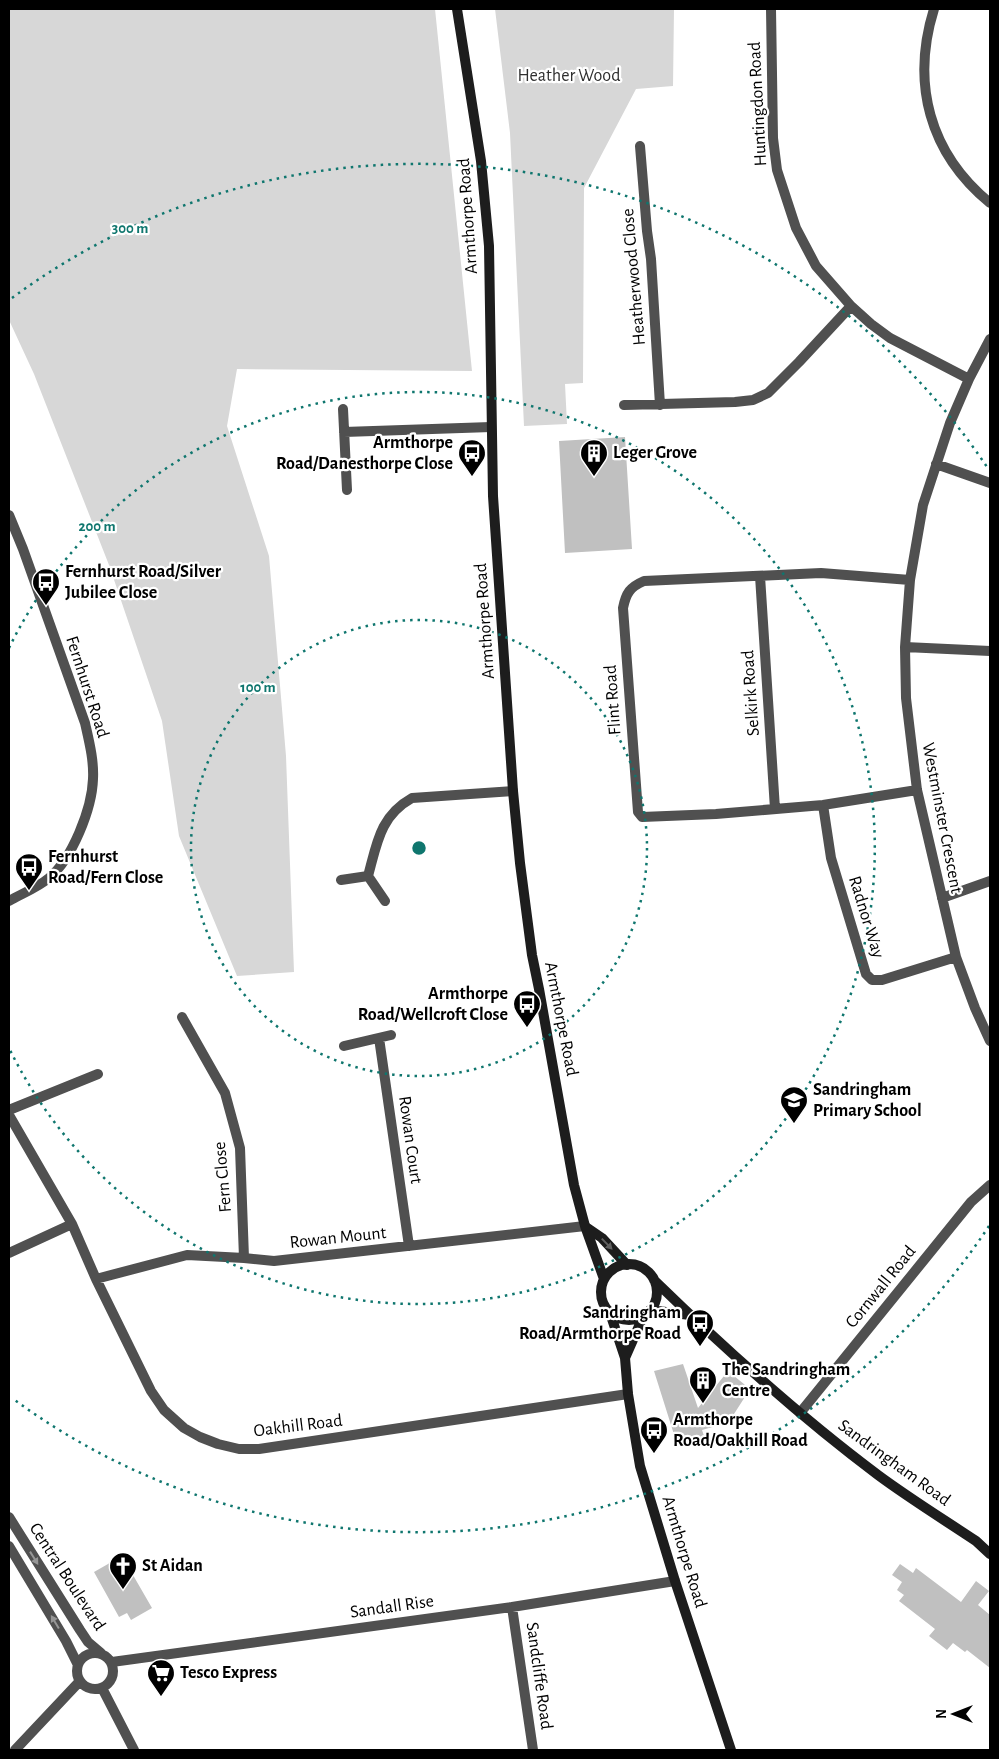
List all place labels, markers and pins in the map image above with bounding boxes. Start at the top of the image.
place label: Armthorpe Road/Danesthorpe Close [276,434,453,473]
bus stop icon: Armthorpe Road/Danesthorpe Close [457,438,487,477]
building icon: Leger Grove [579,438,609,477]
place label: Leger Grove [613,444,697,462]
place label: Fernhurst Road/Silver Jubilee Close [65,563,222,602]
bus stop icon: Fernhurst Road/Silver Jubilee Close [31,567,61,606]
centre of rings [410,839,428,857]
place label: Fernhurst Road/Fern Close [48,848,163,887]
bus stop icon: Fernhurst Road/Fern Close [14,852,44,891]
place label: Armthorpe Road/Wellcroft Close [358,985,508,1024]
bus stop icon: Armthorpe Road/Wellcroft Close [512,989,542,1028]
place label: Sandringham Primary School [813,1081,922,1120]
school or university icon: Sandringham Primary School [779,1085,809,1124]
place label: Sandringham Road/Armthorpe Road [519,1304,682,1343]
bus stop icon: Sandringham Road/Armthorpe Road [685,1308,715,1347]
place label: The Sandringham Centre [722,1361,850,1400]
building icon: The Sandringham Centre [688,1365,718,1404]
place label: Armthorpe Road/Oakhill Road [673,1411,808,1450]
bus stop icon: Armthorpe Road/Oakhill Road [639,1415,669,1454]
church icon: St Aidan [108,1551,138,1590]
place label: St Aidan [142,1557,203,1575]
supermarket icon: Tesco Express [146,1658,176,1697]
place label: Tesco Express [180,1664,277,1682]

